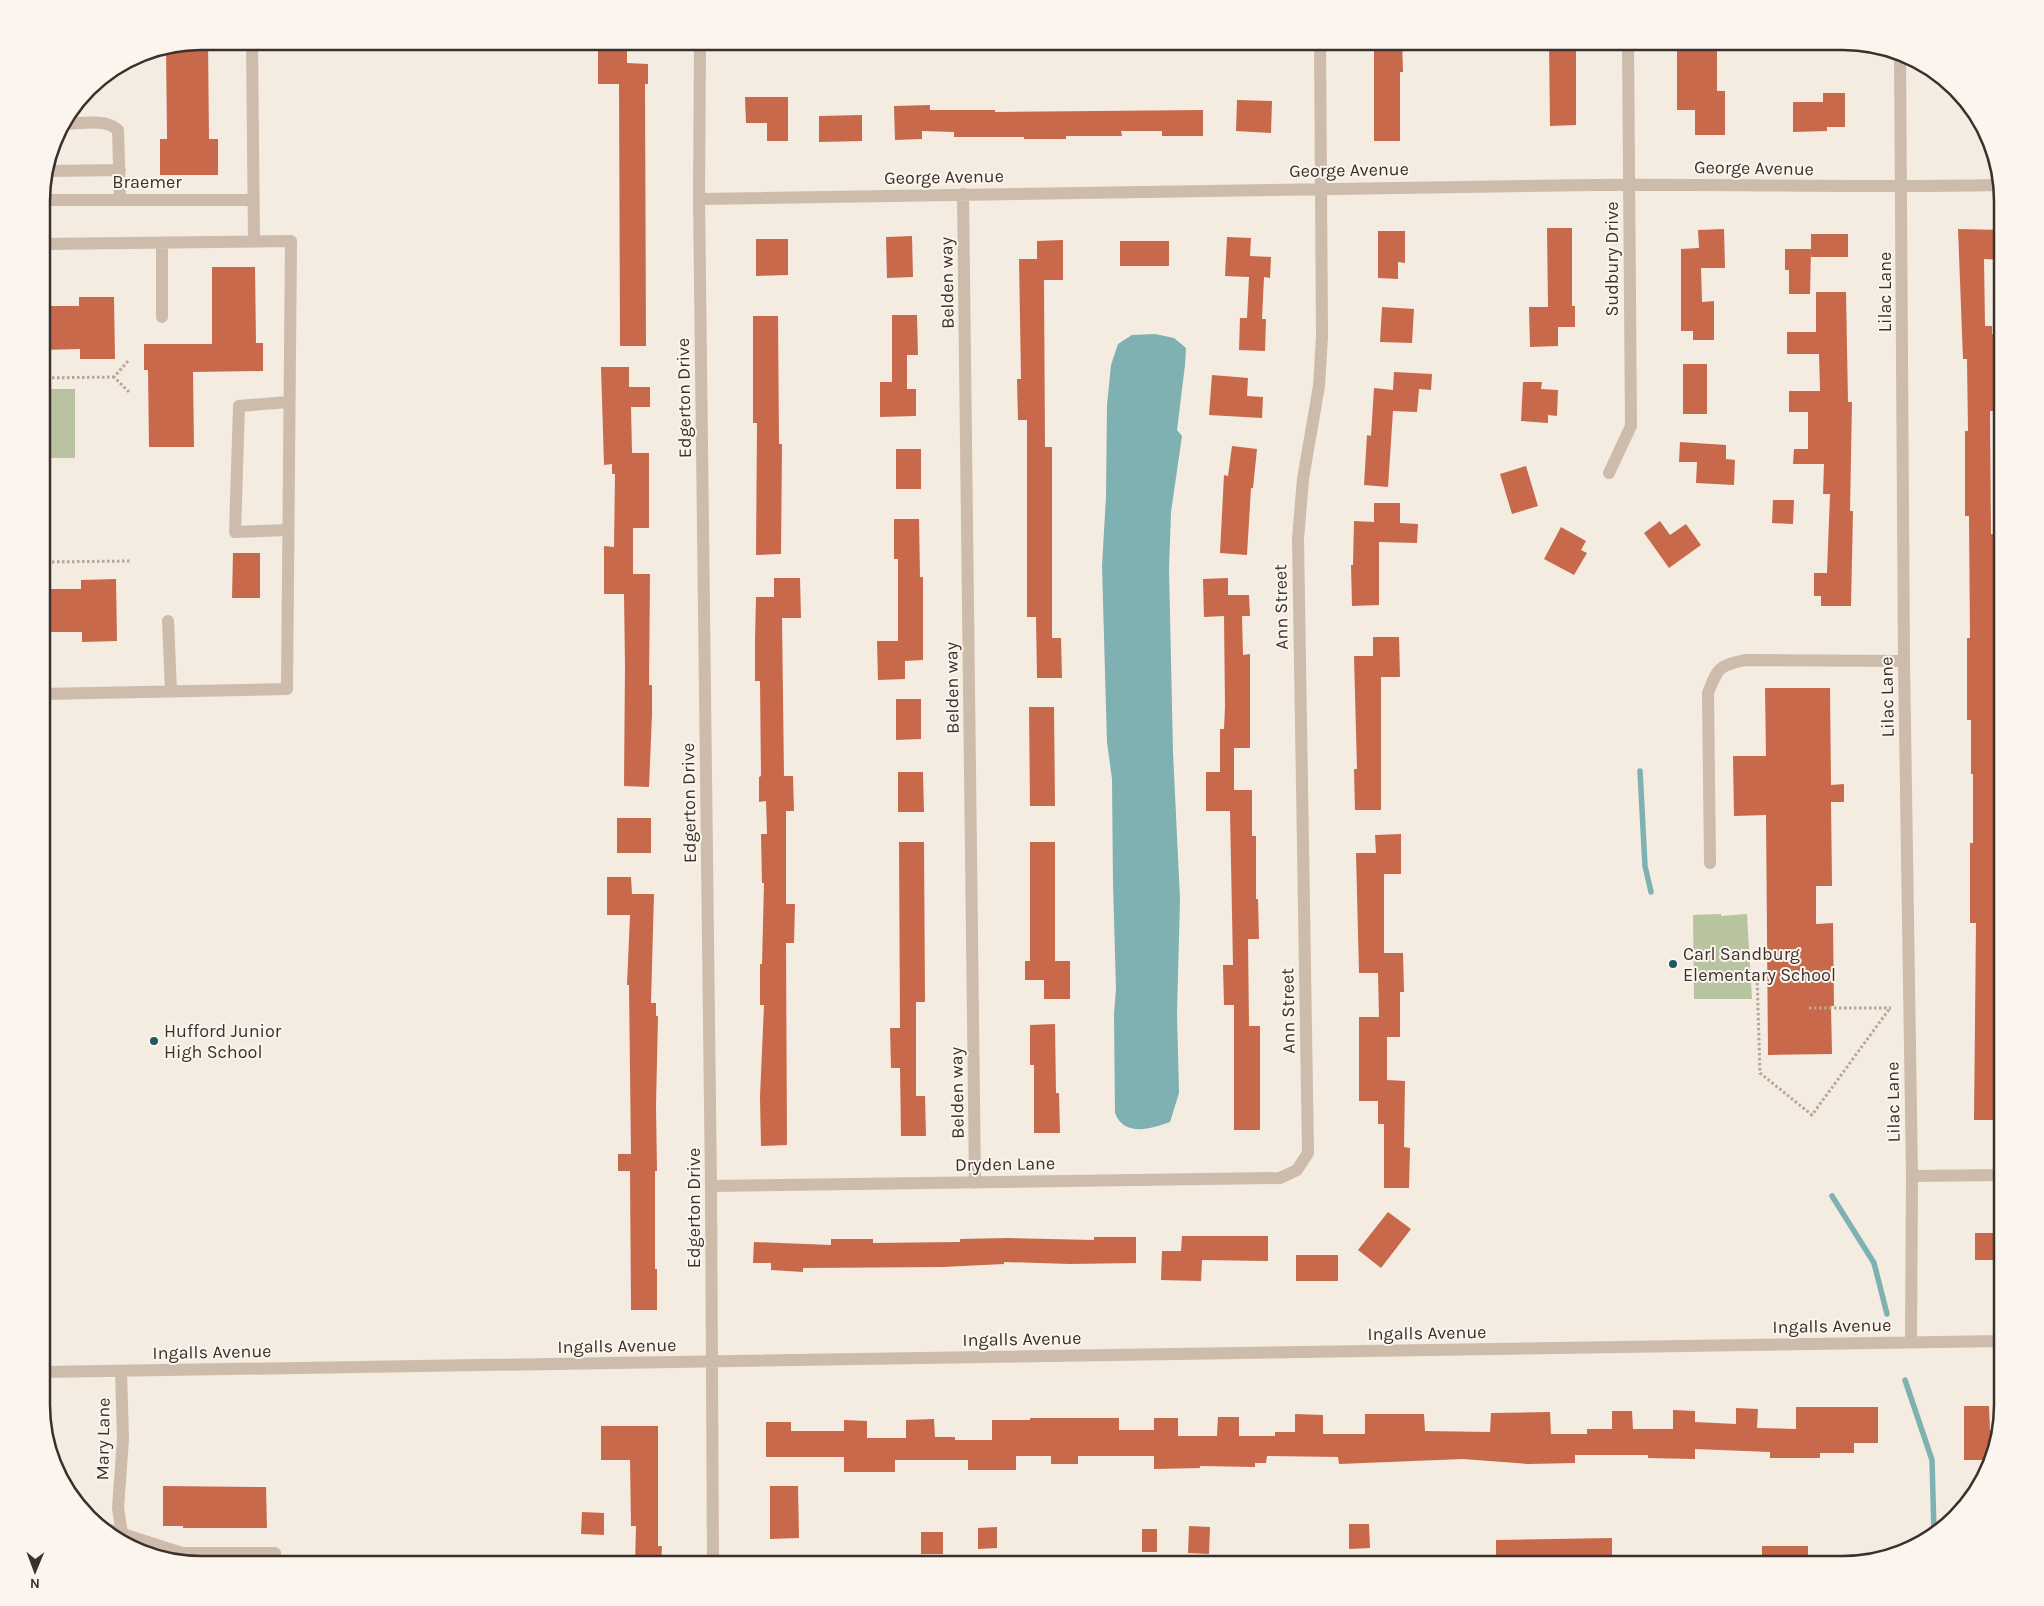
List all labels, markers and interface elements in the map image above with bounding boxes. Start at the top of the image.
street label: George Avenue [1694,156,1814,180]
street label: George Avenue [1289,158,1409,182]
street label: George Avenue [884,165,1004,189]
street label: Braemer [112,171,182,193]
street label: Sudbury Drive [1601,201,1623,317]
street label: Belden way [935,236,959,329]
street label: Lilac Lane [1874,252,1896,332]
street label: Edgerton Drive [672,338,696,458]
street label: Ann Street [1269,564,1293,650]
street label: Belden way [940,641,964,734]
street label: Lilac Lane [1875,656,1899,738]
street label: Edgerton Drive [677,743,701,863]
place label: Carl Sandburg Elementary School [1683,943,1836,986]
marker: Carl Sandburg Elementary School [1667,958,1679,970]
street label: Ann Street [1276,968,1300,1054]
place label: Hufford Junior High School [164,1020,282,1063]
marker: Hufford Junior High School [148,1035,160,1047]
street label: Belden way [945,1046,969,1139]
street label: Lilac Lane [1881,1061,1905,1143]
street label: Edgerton Drive [683,1148,705,1268]
street label: Dryden Lane [955,1152,1055,1176]
street label: Ingalls Avenue [1772,1314,1892,1338]
street label: Ingalls Avenue [1367,1321,1487,1345]
street label: Ingalls Avenue [962,1327,1082,1351]
street label: Ingalls Avenue [557,1334,677,1358]
street label: Ingalls Avenue [152,1340,272,1364]
street label: Mary Lane [91,1397,115,1481]
north arrow [10,1546,60,1596]
text: N [30,1575,40,1592]

